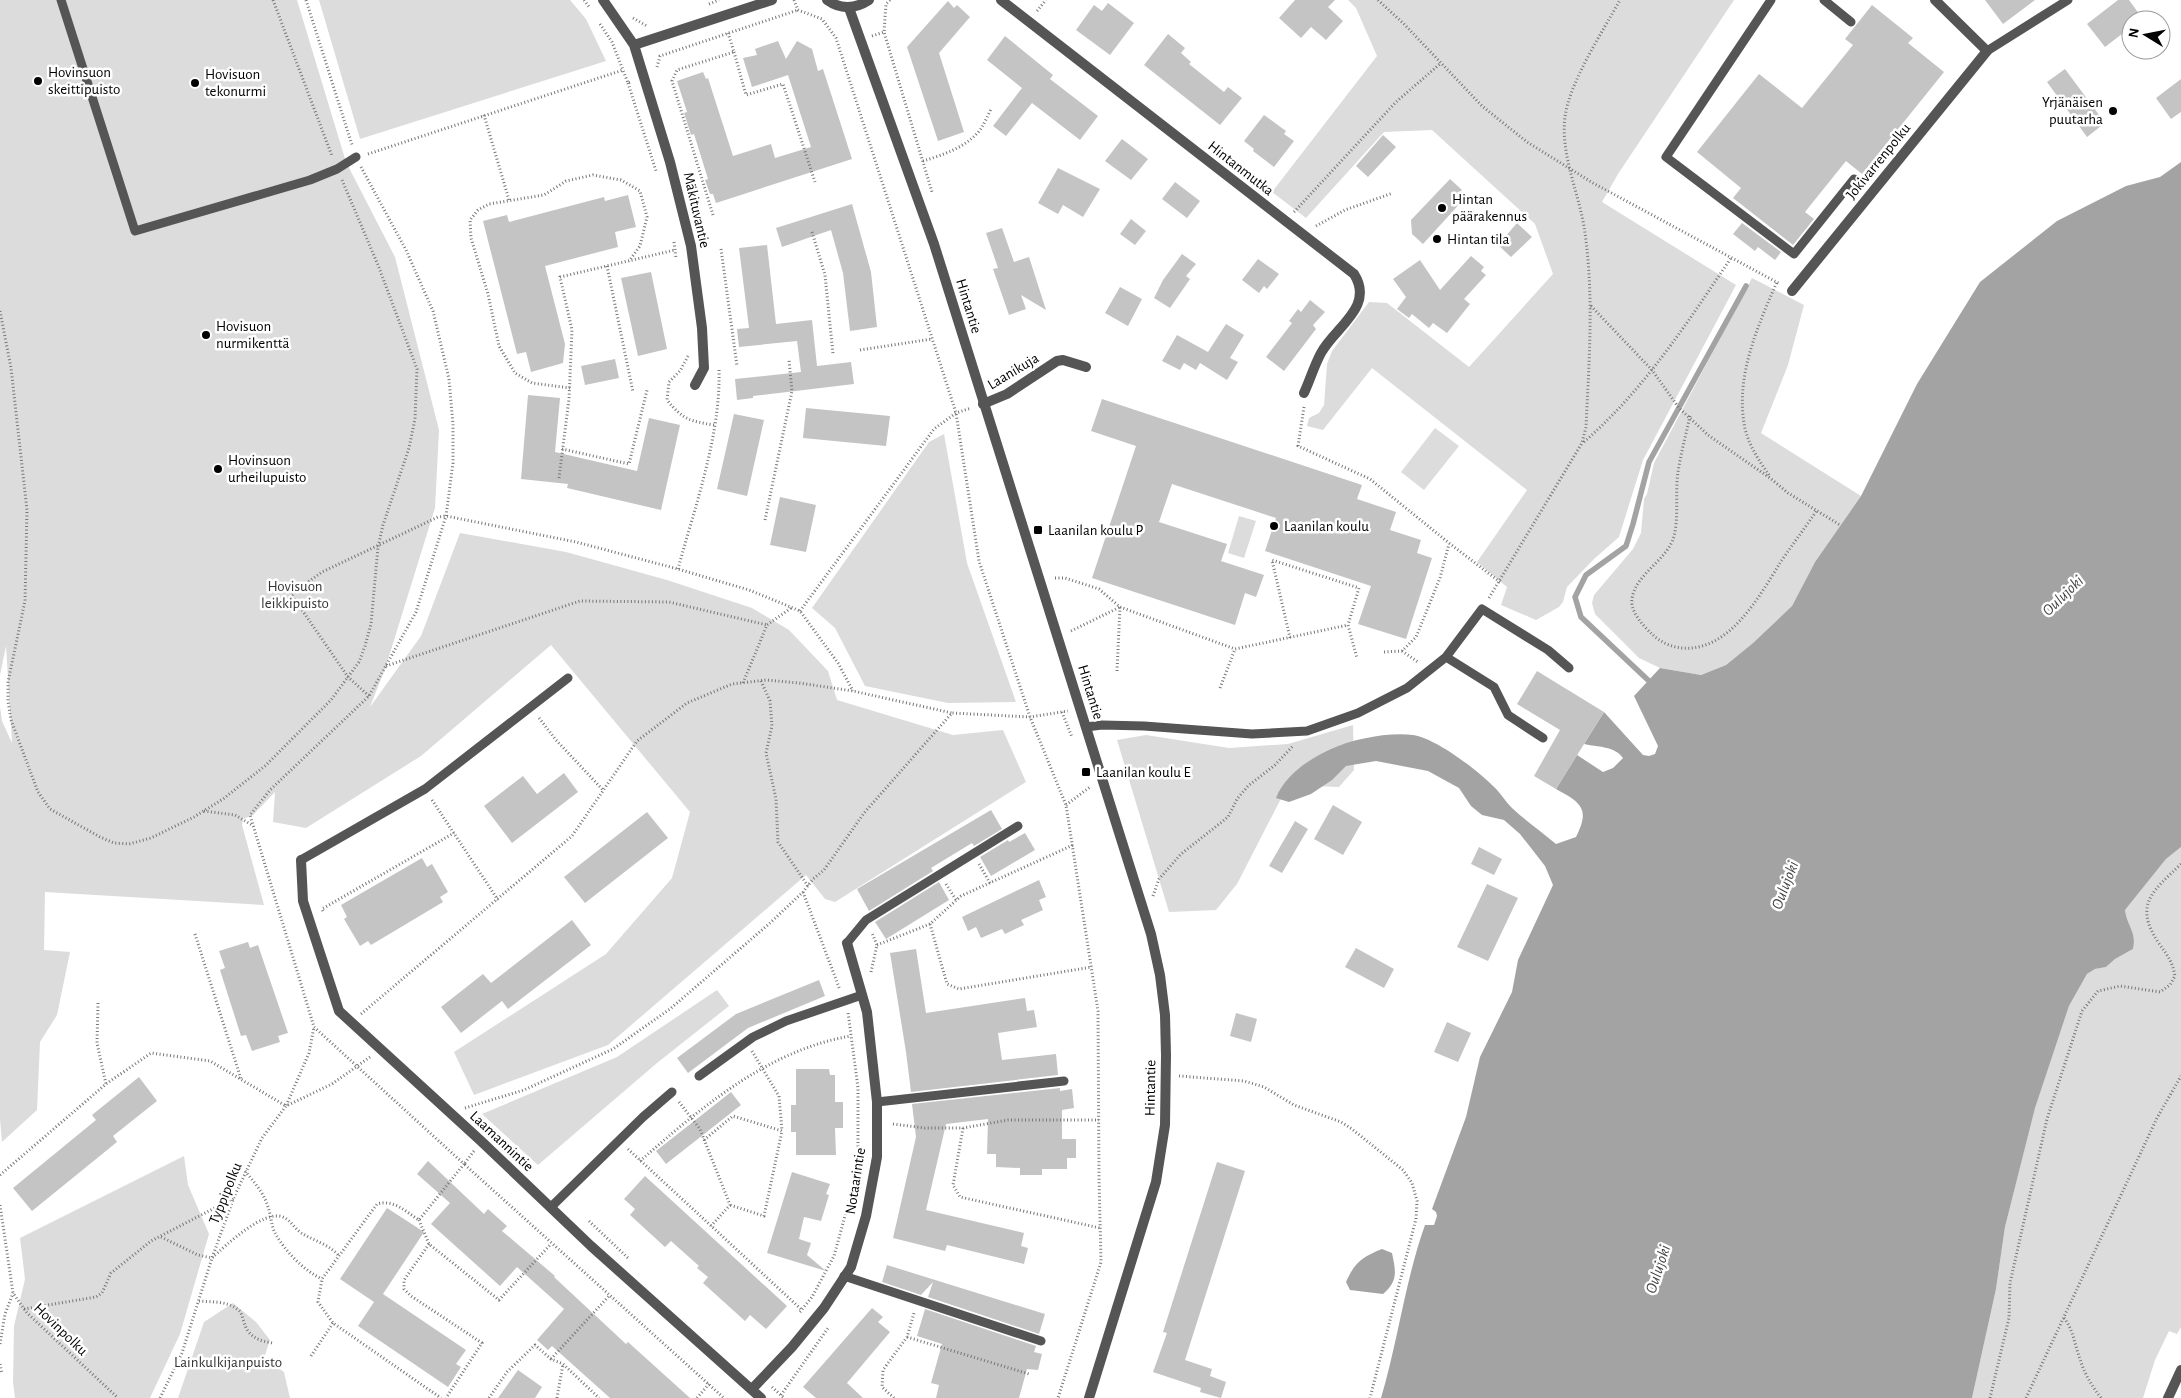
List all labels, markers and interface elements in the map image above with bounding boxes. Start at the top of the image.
north arrow [2121,10,2171,60]
text: N [2126,27,2142,39]
place label: Hovinsuon skeittipuisto [48,65,120,97]
place label: Hovisuon tekonurmi [205,67,266,99]
marker: Hovinsuon skeittipuisto [32,75,44,87]
marker: Hovisuon tekonurmi [189,77,201,89]
place label: Yrjänäisen puutarha [2042,95,2103,127]
marker: Yrjänäisen puutarha [2107,105,2119,117]
street label: Jokivarrenpolku [1843,120,1914,202]
street label: Hintanmutka [1205,138,1276,199]
street label: Mäkituvantie [681,171,713,250]
place label: Hintan päärakennus [1452,192,1527,224]
marker: Hintan päärakennus [1436,202,1448,214]
place label: Hintan tila [1447,232,1510,247]
marker: Hintan tila [1431,233,1443,245]
street label: Hintantie [953,277,984,335]
place label: Hovisuon nurmikenttä [216,319,290,351]
marker: Hovisuon nurmikenttä [200,329,212,341]
street label: Laanikuja [985,350,1041,392]
place label: Hovinsuon urheilupuisto [228,453,306,485]
marker: Hovinsuon urheilupuisto [212,463,224,475]
place label: Laanilan koulu [1284,519,1369,534]
marker: Laanilan koulu [1268,520,1280,532]
place label: Laanilan koulu P [1048,523,1143,538]
marker: Laanilan koulu P [1032,524,1044,536]
water label: Oulujoki [2039,572,2087,620]
park label: Hovisuon leikkipuisto [261,579,329,611]
street label: Hintantie [1075,663,1106,721]
place label: Laanilan koulu E [1096,765,1191,780]
marker: Laanilan koulu E [1080,766,1092,778]
water label: Oulujoki [1769,859,1802,912]
street label: Hintantie [1143,1060,1158,1116]
street label: Laamannintie [467,1108,536,1174]
street label: Notaarintie [843,1147,868,1216]
street label: Typpipolku [206,1160,245,1226]
water label: Oulujoki [1643,1243,1674,1296]
street label: Hovinpolku [31,1300,91,1359]
park label: Lainkulkijanpuisto [174,1355,282,1370]

